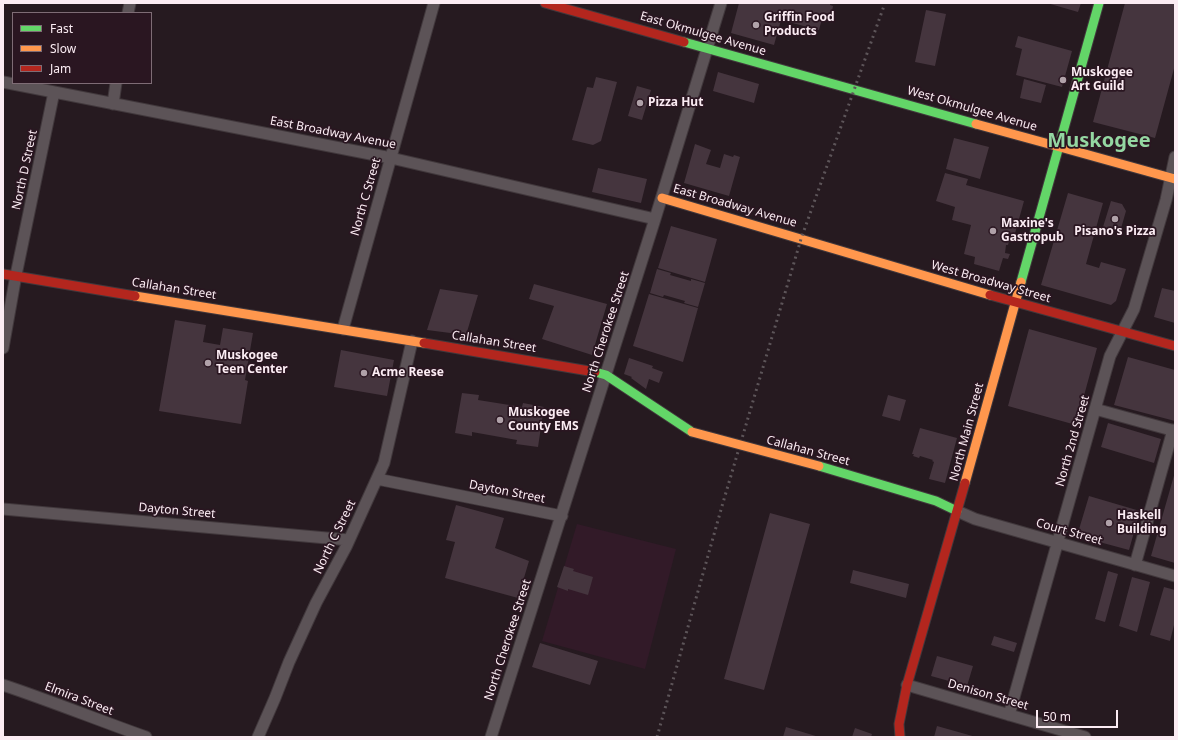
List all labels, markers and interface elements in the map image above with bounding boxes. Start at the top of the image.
street label: East Okmulgee Avenue [638,9,768,59]
place label: Griffin Food Products [764,11,835,39]
legend [12,12,152,84]
text: Fast [50,20,73,37]
marker: Griffin Food Products [751,20,761,30]
text: Slow [50,40,76,57]
text: Jam [50,60,71,77]
place label: Muskogee Art Guild [1071,66,1133,94]
marker: Muskogee Art Guild [1058,75,1068,85]
street label: West Okmulgee Avenue [905,84,1039,134]
place label: Pizza Hut [648,96,703,110]
marker: Pizza Hut [635,98,645,108]
street label: East Broadway Avenue [269,114,397,152]
street label: North D Street [9,129,41,211]
district label: Muskogee [1047,129,1151,153]
street label: North C Street [348,156,384,238]
street label: East Broadway Avenue [671,181,799,231]
marker: Pisano's Pizza [1110,214,1120,224]
place label: Maxine's Gastropub [1001,217,1064,245]
place label: Pisano's Pizza [1074,225,1156,239]
marker: Maxine's Gastropub [988,226,998,236]
street label: West Broadway Street [930,258,1052,306]
street label: North Cherokee Street [580,270,632,394]
street label: Callahan Street [131,275,217,303]
street label: Callahan Street [451,328,537,356]
place label: Muskogee Teen Center [216,349,288,377]
marker: Muskogee Teen Center [203,358,213,368]
place label: Acme Reese [372,366,444,380]
marker: Acme Reese [359,368,369,378]
street label: North Main Street [947,381,987,483]
street label: North 2nd Street [1053,394,1093,488]
place label: Muskogee County EMS [508,406,579,434]
marker: Muskogee County EMS [495,415,505,425]
street label: Callahan Street [765,433,851,469]
street label: Dayton Street [468,478,546,506]
street label: North C Street [311,498,359,576]
street label: Dayton Street [138,500,216,522]
place label: Haskell Building [1117,509,1166,537]
street label: Court Street [1034,516,1104,548]
marker: Haskell Building [1104,518,1114,528]
street label: North Cherokee Street [482,578,534,702]
street label: Denison Street [946,677,1030,713]
street label: Elmira Street [43,679,115,719]
scale bar [1038,702,1120,728]
text: 50 m [1043,708,1071,725]

